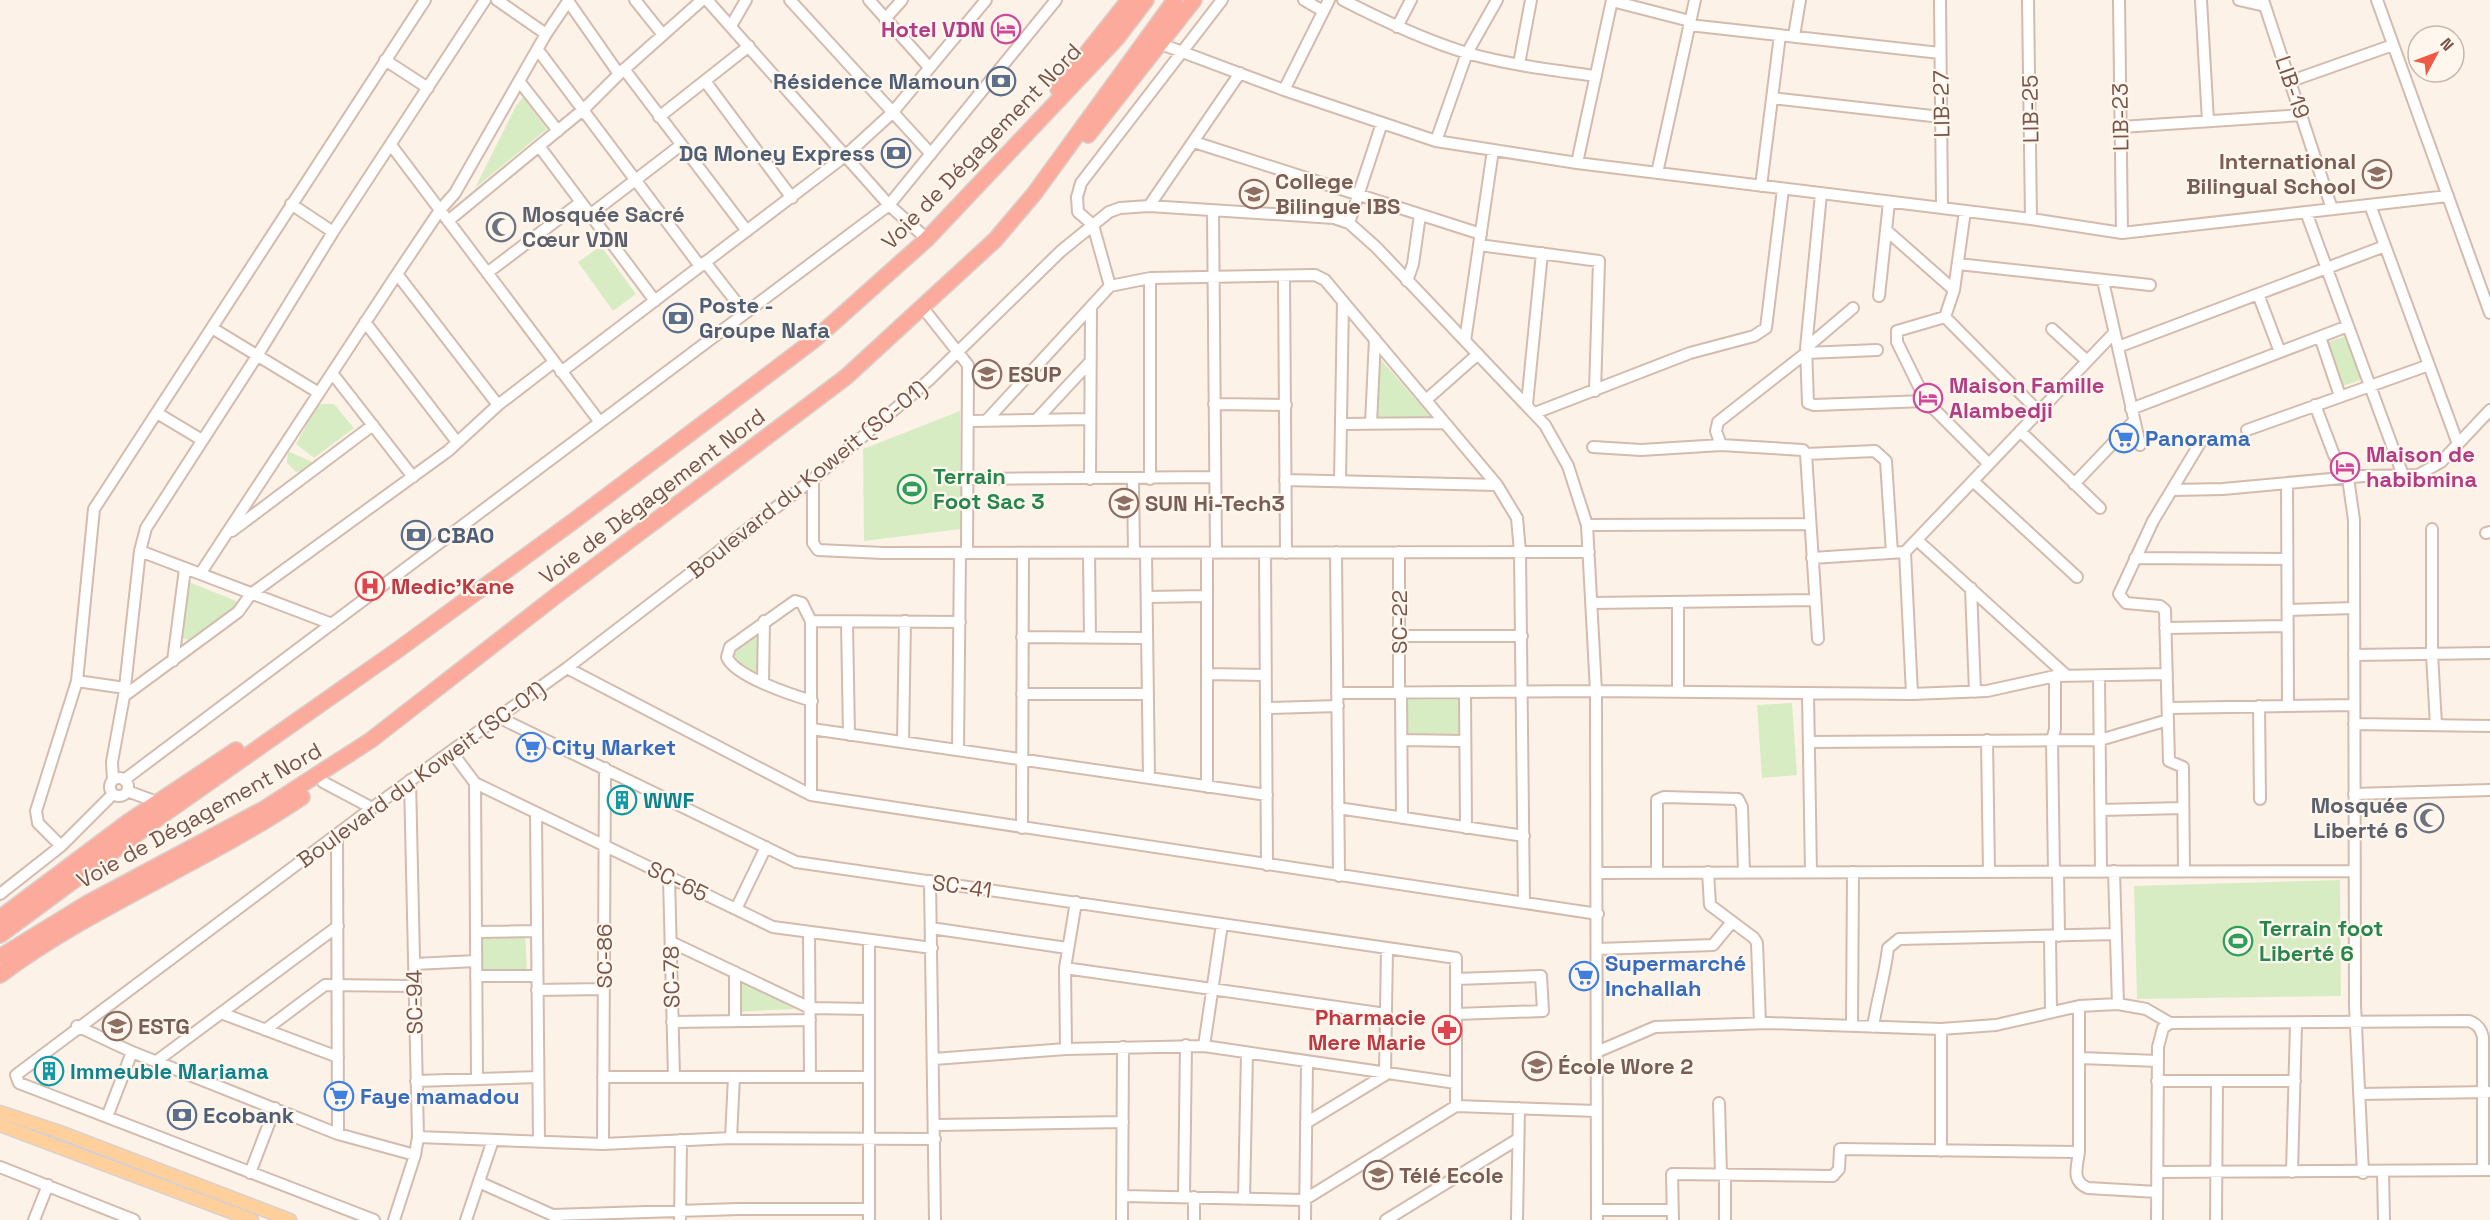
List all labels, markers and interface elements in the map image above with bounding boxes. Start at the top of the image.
hotel icon: Hotel VDN [990,13,1022,45]
place label: Hotel VDN [881,15,985,43]
north arrow [2406,24,2466,84]
text: N [2435,34,2458,55]
street label: Voie de Dégagement Nord [875,37,1087,255]
street label: LIB-19 [2269,52,2317,122]
bank icon: Résidence Mamoun [985,65,1017,97]
place label: Résidence Mamoun [773,67,980,95]
street label: LIB-27 [1926,70,1956,138]
street label: LIB-25 [2015,75,2045,143]
street label: LIB-23 [2105,83,2135,151]
bank icon: DG Money Express [880,137,912,169]
place label: DG Money Express [679,139,875,167]
place label: International Bilingual School [2186,147,2356,200]
school or university icon: International Bilingual School [2361,158,2393,190]
place label: College Bilingue IBS [1275,167,1400,220]
school or university icon: College Bilingue IBS [1238,178,1270,210]
place label: Mosquée Sacré Cœur VDN [522,200,685,253]
mosque icon: Mosquée Sacré Cœur VDN [485,211,517,243]
place label: Poste - Groupe Nafa [699,291,830,344]
bank icon: Poste - Groupe Nafa [662,302,694,334]
school or university icon: ESUP [971,358,1003,390]
place label: ESUP [1008,360,1062,388]
place label: Maison Famille Alambedji [1949,371,2104,424]
street label: Boulevard du Koweit (SC-01) [682,374,932,584]
hotel icon: Maison Famille Alambedji [1912,382,1944,414]
street label: Voie de Dégagement Nord [533,402,771,590]
supermarket icon: Panorama [2108,422,2140,454]
place label: Panorama [2145,424,2251,452]
place label: Maison de habibmina [2366,440,2477,493]
hotel icon: Maison de habibmina [2329,451,2361,483]
place label: Terrain Foot Sac 3 [933,462,1045,515]
sports icon: Terrain Foot Sac 3 [896,473,928,505]
school or university icon: SUN Hi-Tech3 [1108,487,1140,519]
place label: SUN Hi-Tech3 [1145,489,1285,517]
bank icon: CBAO [400,519,432,551]
place label: CBAO [437,521,494,549]
hospital icon: Medic'Kane [354,570,386,602]
place label: Medic'Kane [391,572,515,600]
street label: SC-22 [1385,590,1413,654]
street label: Boulevard du Koweit (SC-01) [291,674,551,874]
supermarket icon: City Market [515,731,547,763]
place label: City Market [552,733,676,761]
street label: Voie de Dégagement Nord [72,736,326,894]
building icon: WWF [606,784,638,816]
place label: WWF [643,786,695,814]
place label: Mosquée Liberté 6 [2311,791,2408,844]
mosque icon: Mosquée Liberté 6 [2413,802,2445,834]
street label: SC-65 [643,854,713,908]
street label: SC-41 [930,868,994,904]
place label: Terrain foot Liberté 6 [2259,914,2383,967]
street label: SC-86 [590,924,618,988]
sports icon: Terrain foot Liberté 6 [2222,925,2254,957]
street label: SC-78 [656,946,686,1008]
place label: Supermarché Inchallah [1605,949,1746,1002]
supermarket icon: Supermarché Inchallah [1568,960,1600,992]
street label: SC-94 [399,969,429,1035]
place label: Pharmacie Mere Marie [1308,1003,1426,1056]
school or university icon: ESTG [101,1010,133,1042]
place label: ESTG [138,1012,190,1040]
pharmacy icon: Pharmacie Mere Marie [1431,1014,1463,1046]
school or university icon: École Wore 2 [1521,1050,1553,1082]
place label: École Wore 2 [1558,1052,1693,1080]
building icon: Immeuble Mariama [33,1055,65,1087]
place label: Immeuble Mariama [70,1057,269,1085]
supermarket icon: Faye mamadou [323,1080,355,1112]
place label: Faye mamadou [360,1082,520,1110]
bank icon: Ecobank [166,1099,198,1131]
place label: Ecobank [203,1101,295,1129]
school or university icon: Télé Ecole [1362,1159,1394,1191]
place label: Télé Ecole [1399,1161,1504,1189]

